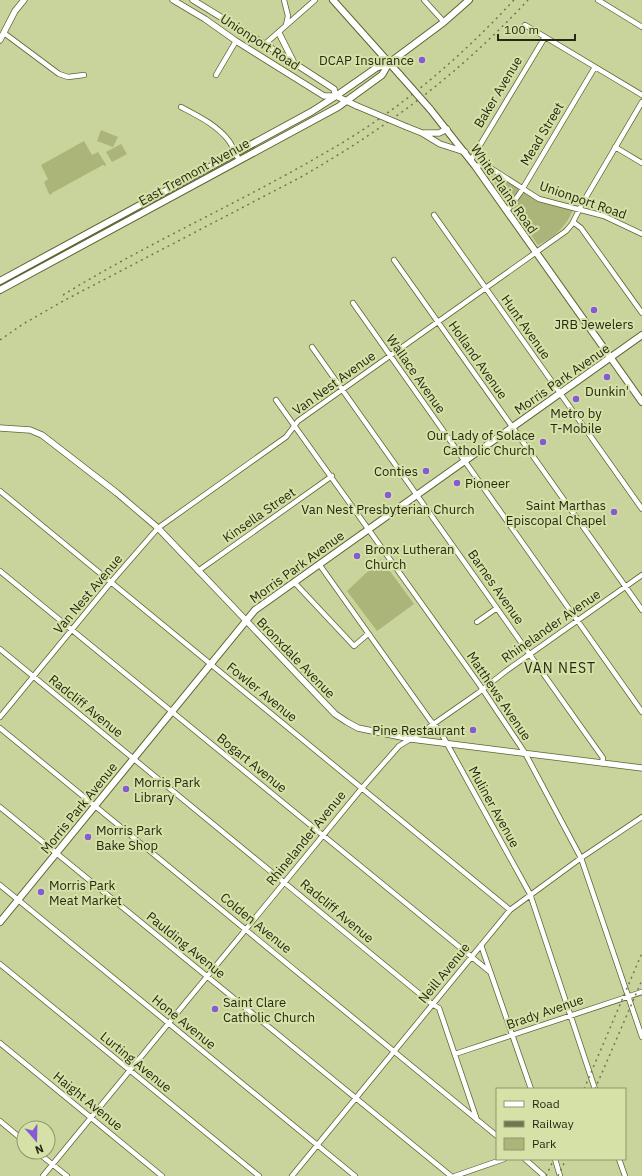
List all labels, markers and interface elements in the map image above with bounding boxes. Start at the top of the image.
street label: Unionport Road [217,10,303,74]
scale bar [498,16,575,42]
text: 100 m [504,22,539,37]
place label: DCAP Insurance [319,52,414,69]
street label: Baker Avenue [470,53,526,131]
marker: DCAP Insurance [417,55,427,65]
street label: Mead Street [516,99,568,169]
street label: East Tremont Avenue [136,134,252,210]
street label: White Plains Road [467,141,541,237]
street label: Unionport Road [537,177,629,223]
street label: Hunt Avenue [498,291,554,363]
marker: JRB Jewelers [589,305,599,315]
place label: JRB Jewelers [554,316,634,333]
street label: Holland Avenue [445,318,511,402]
street label: Wallace Avenue [383,331,449,417]
street label: Morris Park Avenue [511,340,613,418]
street label: Van Nest Avenue [289,347,379,419]
marker: Dunkin' [602,372,612,382]
place label: Dunkin' [585,383,629,400]
marker: Metro by T-Mobile [571,394,581,404]
place label: Metro by T-Mobile [550,405,602,437]
place label: Our Lady of Solace Catholic Church [427,427,535,459]
marker: Our Lady of Solace Catholic Church [538,437,548,447]
place label: Conties [374,463,418,480]
marker: Conties [421,466,431,476]
place label: Pioneer [465,475,510,492]
marker: Pioneer [452,478,462,488]
street label: Kinsella Street [219,484,299,546]
marker: Van Nest Presbyterian Church [383,490,393,500]
place label: Saint Marthas Episcopal Chapel [506,497,606,529]
place label: Van Nest Presbyterian Church [301,501,475,518]
marker: Saint Marthas Episcopal Chapel [609,507,619,517]
street label: Morris Park Avenue [246,527,348,607]
place label: Bronx Lutheran Church [365,541,454,573]
street label: Barnes Avenue [464,546,528,628]
street label: Van Nest Avenue [50,551,126,637]
marker: Bronx Lutheran Church [352,551,362,561]
street label: Rhinelander Avenue [498,585,604,667]
street label: Bronxdale Avenue [253,614,339,702]
street label: Matthews Avenue [463,648,535,744]
street label: Fowler Avenue [223,658,301,726]
district label: VAN NEST [524,659,596,677]
street label: Radcliff Avenue [45,671,127,741]
place label: Pine Restaurant [372,722,465,739]
marker: Pine Restaurant [468,725,478,735]
street label: Bogart Avenue [213,730,291,796]
street label: Morris Park Avenue [37,759,121,857]
street label: Muliner Avenue [465,763,523,851]
place label: Morris Park Library [134,774,200,806]
marker: Morris Park Library [121,784,131,794]
street label: Rhinelander Avenue [262,787,350,889]
place label: Morris Park Bake Shop [96,822,162,854]
marker: Morris Park Bake Shop [83,832,93,842]
street label: Radcliff Avenue [297,875,377,947]
place label: Morris Park Meat Market [49,877,122,909]
marker: Morris Park Meat Market [36,887,46,897]
street label: Colden Avenue [217,889,295,957]
street label: Paulding Avenue [143,908,229,982]
street label: Neill Avenue [414,939,474,1007]
street label: Hone Avenue [149,991,219,1053]
street label: Brady Avenue [504,991,586,1033]
place label: Saint Clare Catholic Church [223,994,315,1026]
marker: Saint Clare Catholic Church [210,1004,220,1014]
street label: Lurting Avenue [97,1028,175,1096]
street label: Haight Avenue [50,1068,126,1134]
legend [496,1088,626,1160]
text: Road [532,1096,560,1111]
text: Railway [532,1116,574,1131]
north arrow [16,1120,56,1160]
text: Park [532,1136,557,1151]
text: N [33,1141,46,1157]

